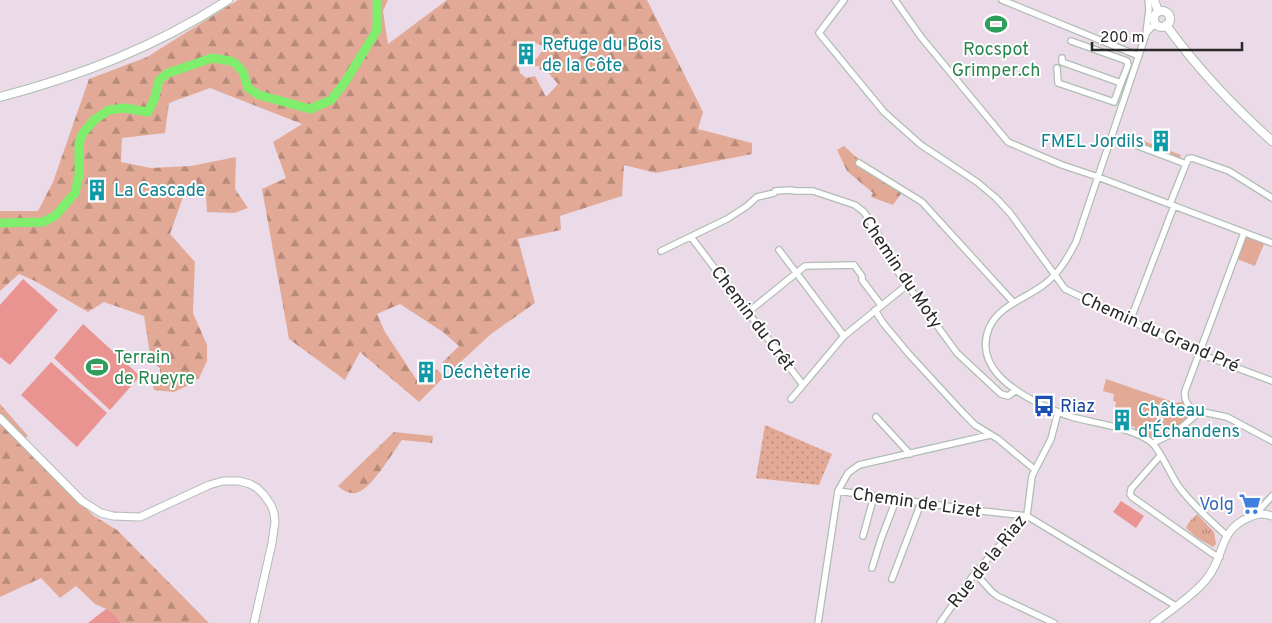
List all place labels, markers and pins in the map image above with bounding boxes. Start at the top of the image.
sports icon: Rocspot Grimper.ch [983,11,1009,37]
place label: Refuge du Bois de la Côte [542,34,662,78]
place label: Rocspot Grimper.ch [952,39,1040,83]
building icon: Refuge du Bois de la Côte [513,41,539,67]
building icon: FMEL Jordils [1148,128,1174,154]
place label: FMEL Jordils [1041,131,1144,154]
building icon: La Cascade [84,177,110,203]
place label: La Cascade [114,180,206,203]
place label: Terrain de Rueyre [114,347,195,391]
sports icon: Terrain de Rueyre [84,354,110,380]
building icon: Déchèterie [413,359,439,385]
place label: Déchèterie [442,362,531,385]
bus stop icon: Riaz [1031,393,1057,419]
place label: Riaz [1060,396,1095,419]
place label: Château d'Échandens [1138,400,1240,444]
building icon: Château d'Échandens [1109,407,1135,433]
supermarket icon: Volg [1237,491,1263,517]
place label: Volg [1199,494,1234,517]

